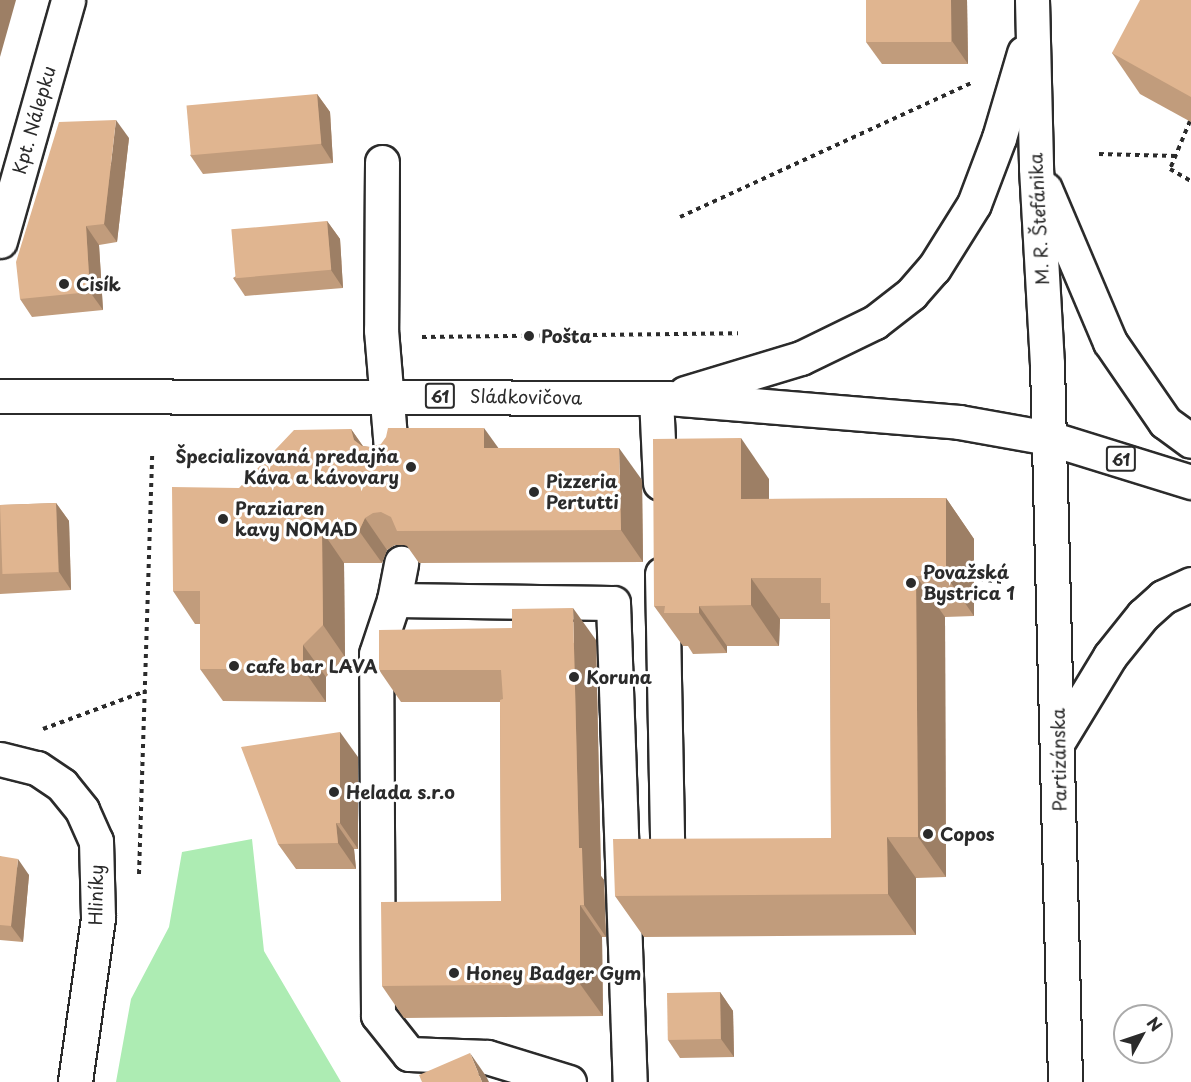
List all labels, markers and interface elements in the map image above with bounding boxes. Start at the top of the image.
street label: Kpt. Nálepku [8,63,60,177]
street label: M. R. Štefánika [1025,151,1053,287]
place label: Cisík [76,273,121,295]
marker: Cisík [57,277,71,291]
place label: Pošta [541,325,592,347]
marker: Pošta [522,329,536,343]
road number: 61 [424,383,456,409]
street label: Sládkovičova [470,385,582,409]
place label: Špecializovaná predajňa Káva a kávovary [176,446,399,488]
road number: 61 [1104,446,1138,472]
marker: Špecializovaná predajňa Káva a kávovary [404,460,418,474]
place label: Pizzeria Pertutti [546,471,619,514]
marker: Pizzeria Pertutti [527,485,541,499]
place label: Praziaren kavy NOMAD [235,498,357,540]
marker: Praziaren kavy NOMAD [216,512,230,526]
place label: Považská Bystrica 1 [923,562,1015,604]
marker: Považská Bystrica 1 [904,576,918,590]
place label: cafe bar LAVA [246,655,378,677]
marker: cafe bar LAVA [227,659,241,673]
place label: Koruna [586,666,652,688]
marker: Koruna [567,670,581,684]
street label: Partizánska [1047,708,1071,812]
place label: Helada s.r.o [346,781,454,803]
marker: Helada s.r.o [327,785,341,799]
place label: Copos [940,823,995,845]
marker: Copos [921,827,935,841]
street label: Hliníky [85,864,107,926]
place label: Honey Badger Gym [466,962,643,984]
marker: Honey Badger Gym [447,966,461,980]
north arrow [1113,1004,1173,1064]
text: N [1142,1011,1169,1036]

